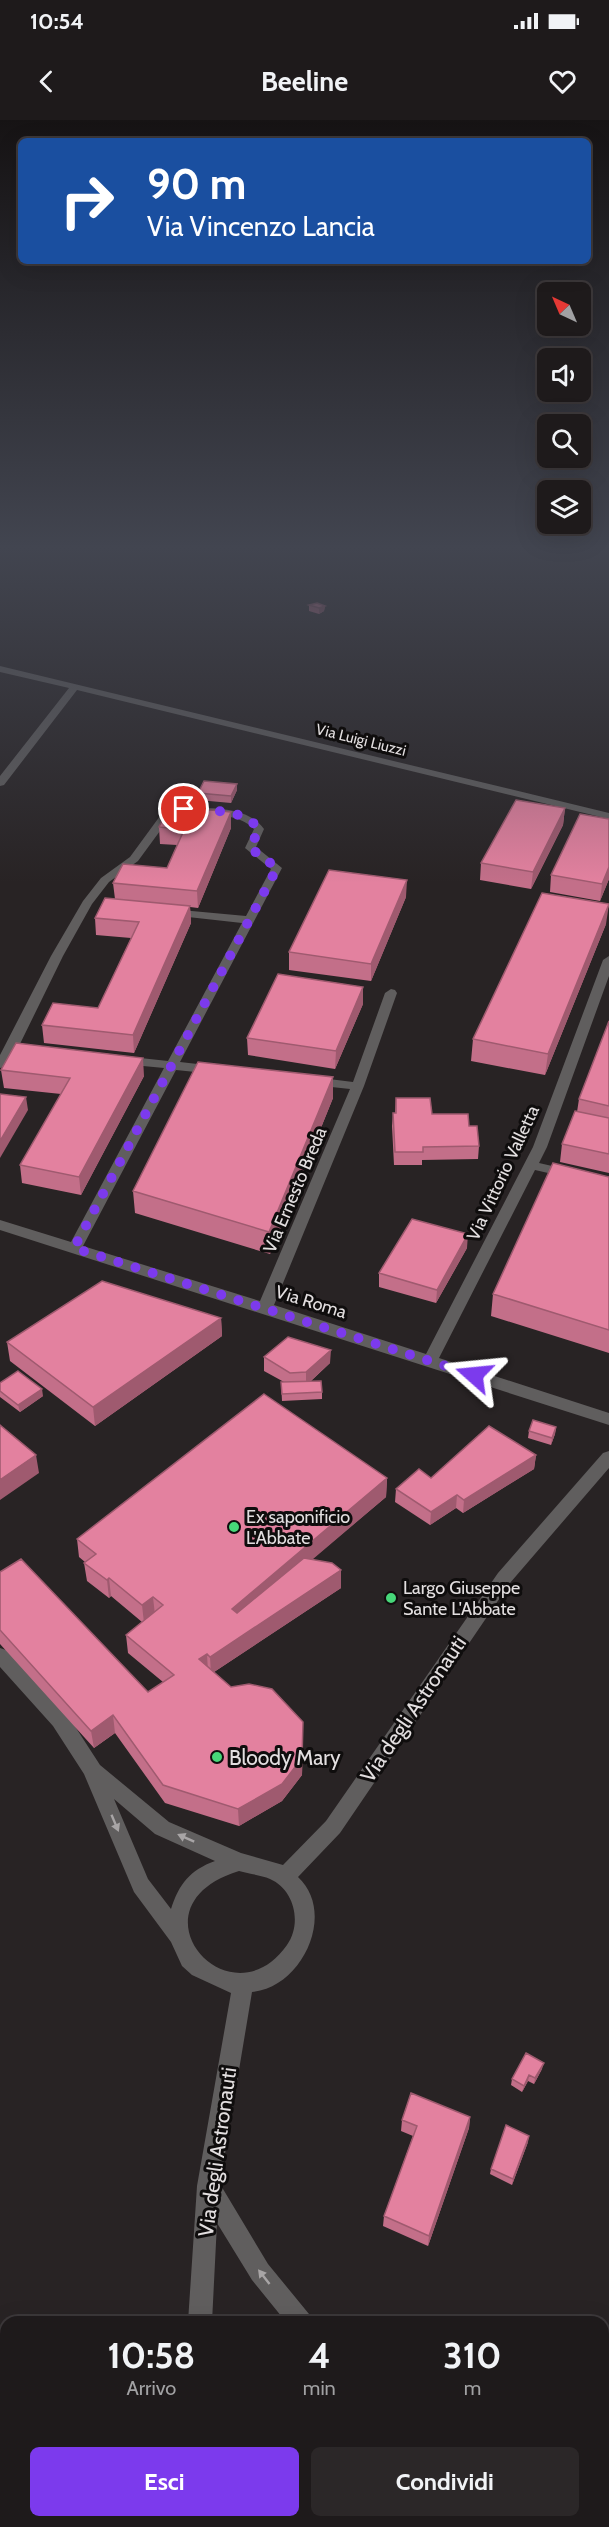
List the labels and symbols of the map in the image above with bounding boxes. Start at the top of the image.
north arrow [537,282,591,336]
street label: Via Luigi Liuzzi [314,720,408,760]
pin [158,783,209,834]
street label: Via Vittorio Valletta [462,1102,544,1244]
street label: Via Ernesto Breda [259,1124,332,1256]
street label: Via Roma [273,1281,350,1323]
position arrow [442,1343,506,1407]
place label: Ex saponificio L'Abbate [246,1506,350,1549]
marker: Ex saponificio L'Abbate [227,1520,241,1534]
place label: Largo Giuseppe Sante L'Abbate [403,1577,520,1620]
marker: Largo Giuseppe Sante L'Abbate [384,1591,398,1605]
street label: Via degli Astronauti [355,1631,471,1787]
place label: Bloody Mary [229,1745,341,1770]
marker: Bloody Mary [210,1750,224,1764]
one-way arrow [110,1815,119,1832]
one-way arrow [177,1834,194,1843]
street label: Via degli Astronauti [193,2066,241,2238]
one-way arrow [258,2269,270,2284]

